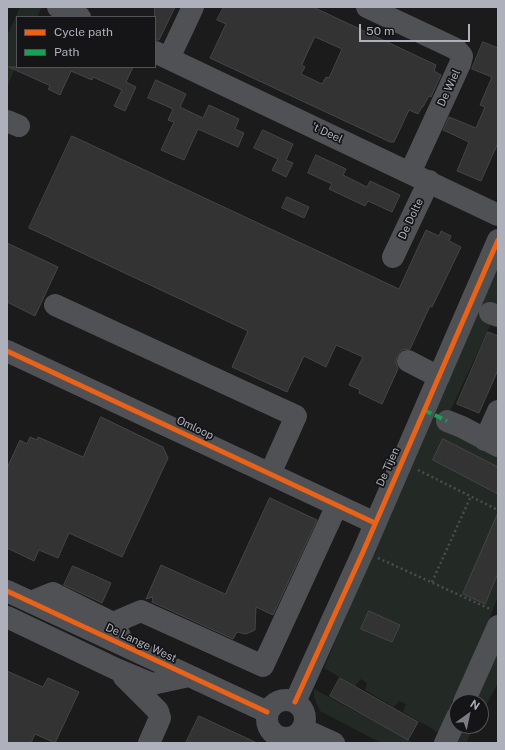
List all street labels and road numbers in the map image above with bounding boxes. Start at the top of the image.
street label: De Wiel [435,67,463,109]
street label: 't Deel [309,120,345,146]
street label: De Dolte [396,196,426,242]
street label: Omloop [174,414,216,442]
street label: De Tijen [374,445,402,489]
street label: De Lange West [103,621,179,665]

